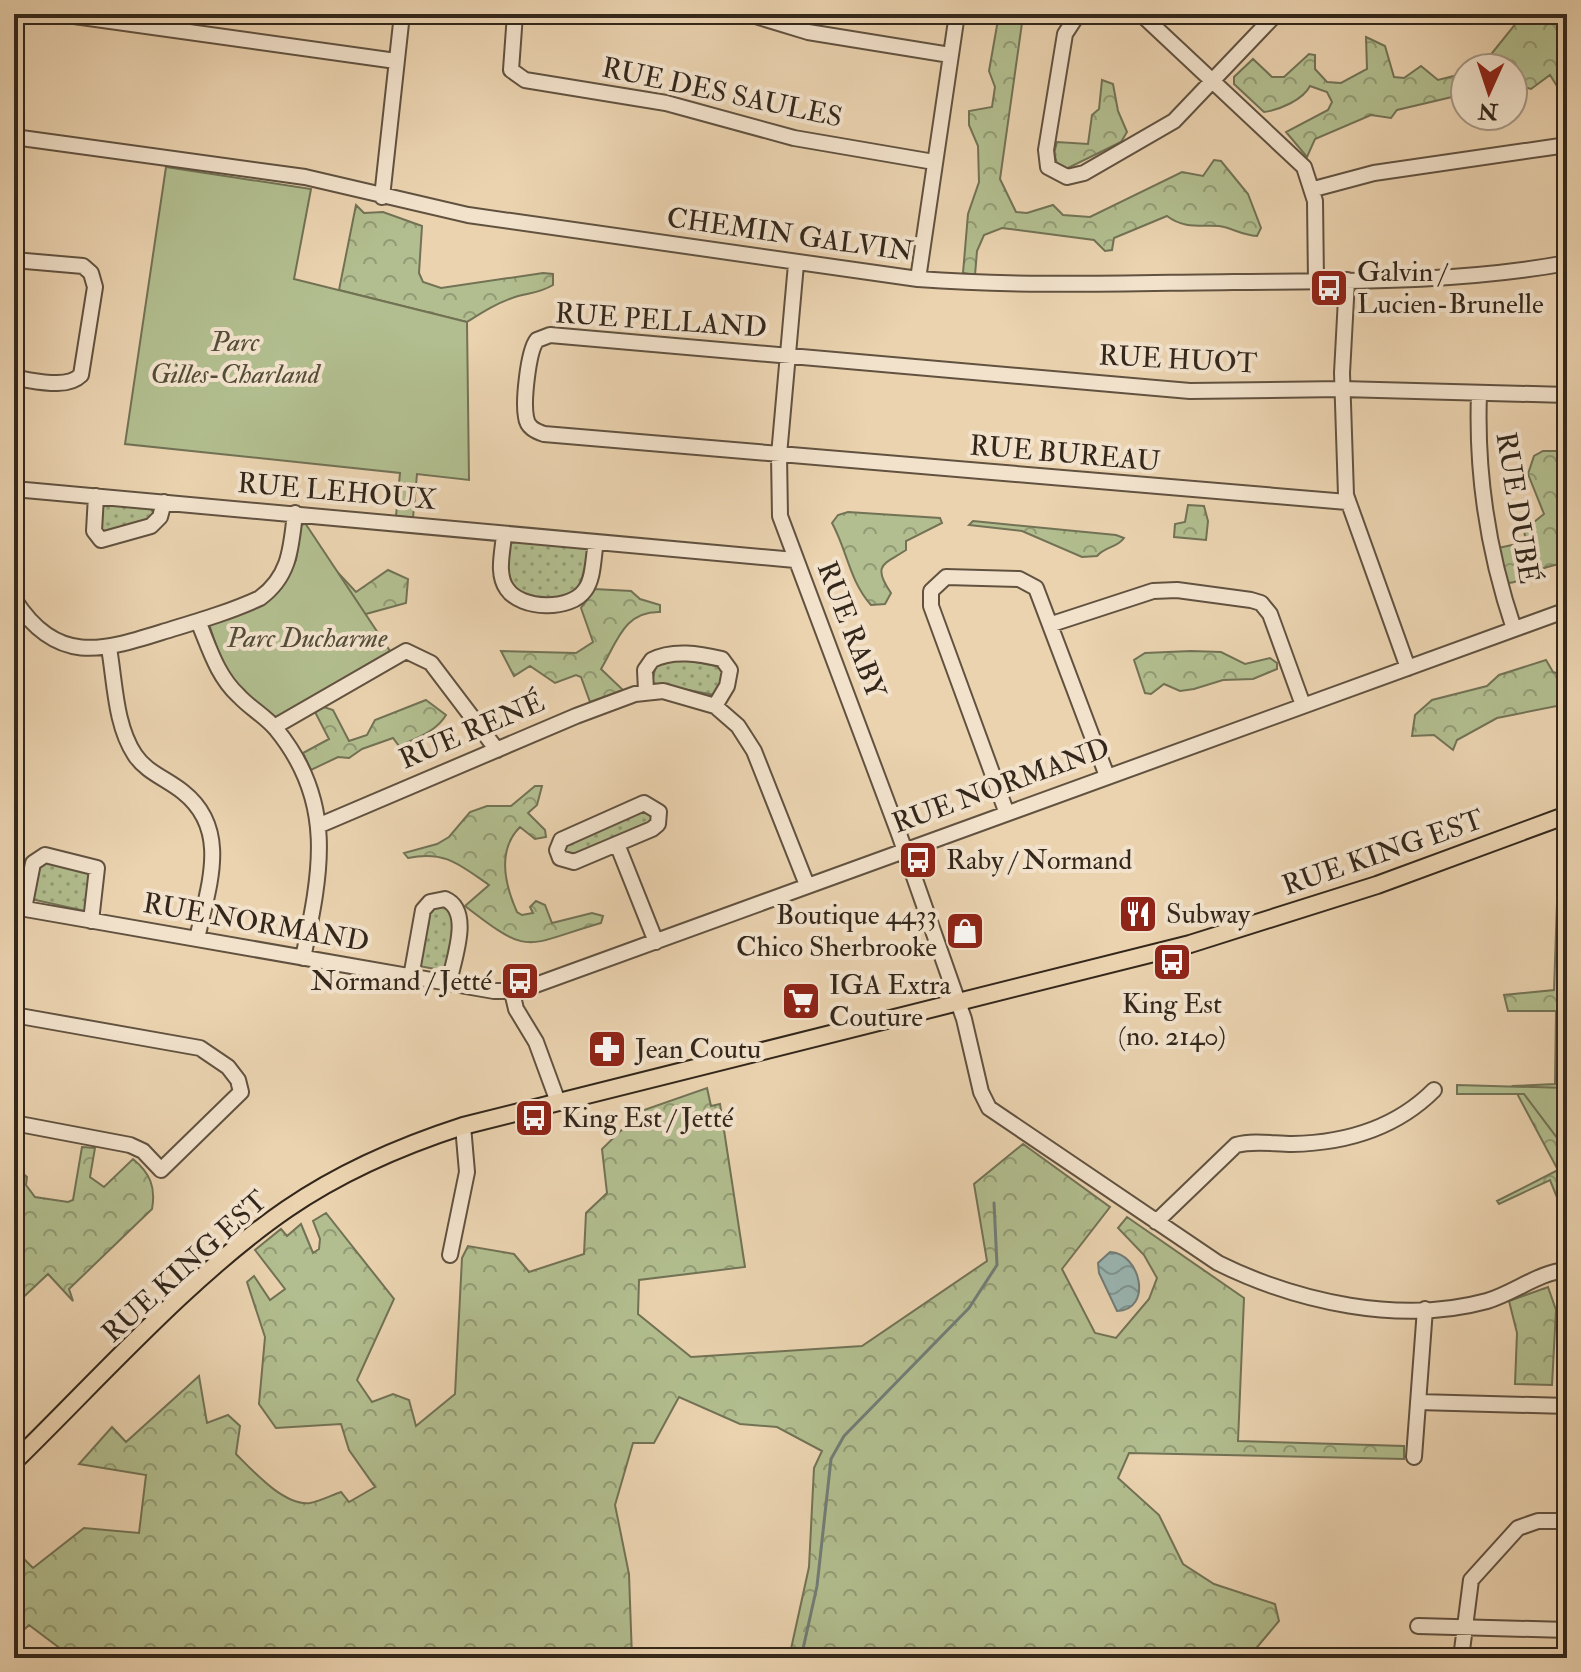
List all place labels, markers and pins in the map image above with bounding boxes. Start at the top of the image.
place label: Galvin / Lucien-Brunelle [1357,255,1544,322]
bus stop icon: Galvin / Lucien-Brunelle [1308,267,1350,309]
bus stop icon: Raby / Normand [897,839,939,881]
place label: Raby / Normand [946,843,1132,878]
restaurant icon: Subway [1117,893,1159,935]
place label: Subway [1166,897,1251,932]
place label: Boutique 4433 Chico Sherbrooke [736,898,937,965]
shop icon: Boutique 4433 Chico Sherbrooke [944,910,986,952]
bus stop icon: King Est (no. 2140) [1151,941,1193,983]
bus stop icon: Normand / Jetté [499,960,541,1002]
place label: Normand / Jetté [311,964,492,999]
place label: IGA Extra Couture [829,968,951,1035]
supermarket icon: IGA Extra Couture [780,980,822,1022]
place label: King Est (no. 2140) [1118,987,1226,1054]
pharmacy icon: Jean Coutu [586,1028,628,1070]
place label: Jean Coutu [634,1032,761,1067]
bus stop icon: King Est / Jetté [513,1097,555,1139]
place label: King Est / Jetté [562,1101,734,1136]

